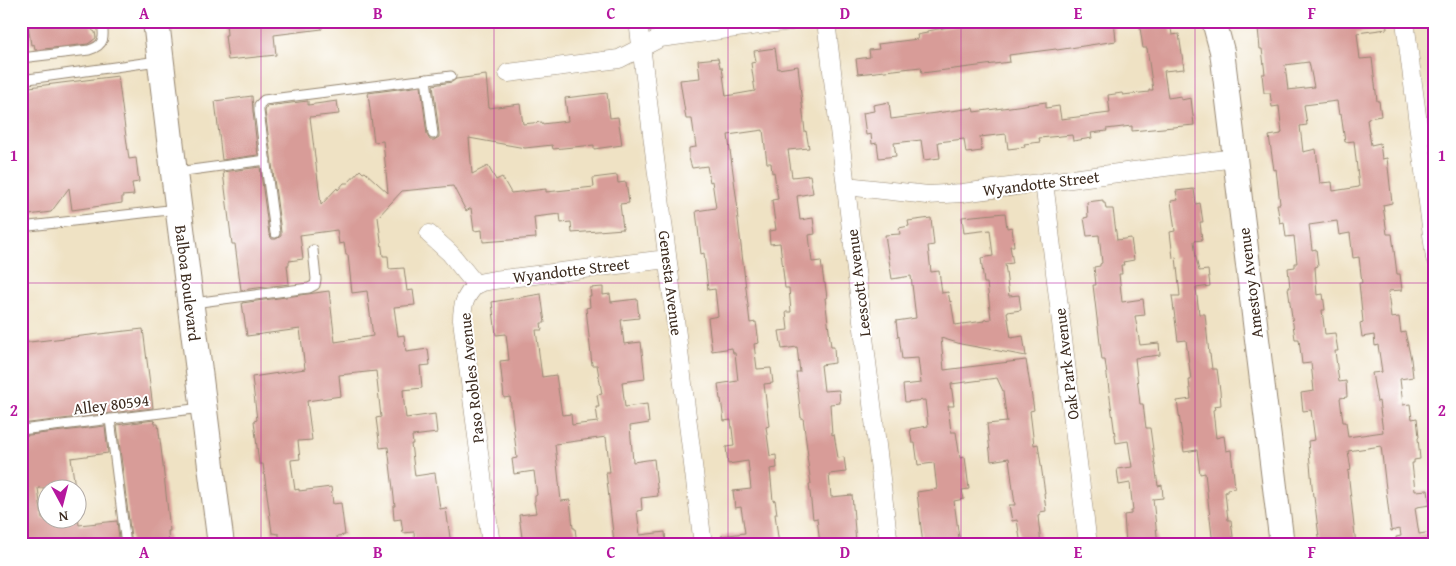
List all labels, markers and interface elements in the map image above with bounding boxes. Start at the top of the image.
text: A [139,1,150,25]
text: B [373,1,383,25]
text: C [606,1,616,25]
text: D [840,1,850,25]
text: E [1074,1,1083,25]
text: F [1308,1,1316,25]
text: 1 [10,143,18,167]
text: 1 [1438,143,1446,167]
street label: Wyandotte Street [981,164,1101,202]
street label: Balboa Boulevard [169,224,207,343]
street label: Amestoy Avenue [1231,226,1269,340]
street label: Leescott Avenue [839,228,877,338]
street label: Genesta Avenue [653,229,689,337]
street label: Wyandotte Street [511,251,631,289]
street label: Oak Park Avenue [1047,307,1085,421]
street label: Paso Robles Avenue [452,312,490,444]
street label: Alley 80594 [72,387,151,421]
text: 2 [10,398,18,422]
text: 2 [1438,398,1446,422]
north arrow [38,478,88,528]
text: N [57,506,69,527]
text: A [139,540,150,564]
text: B [373,540,383,564]
text: C [606,540,616,564]
text: D [840,540,850,564]
text: E [1074,540,1083,564]
text: F [1308,540,1316,564]

